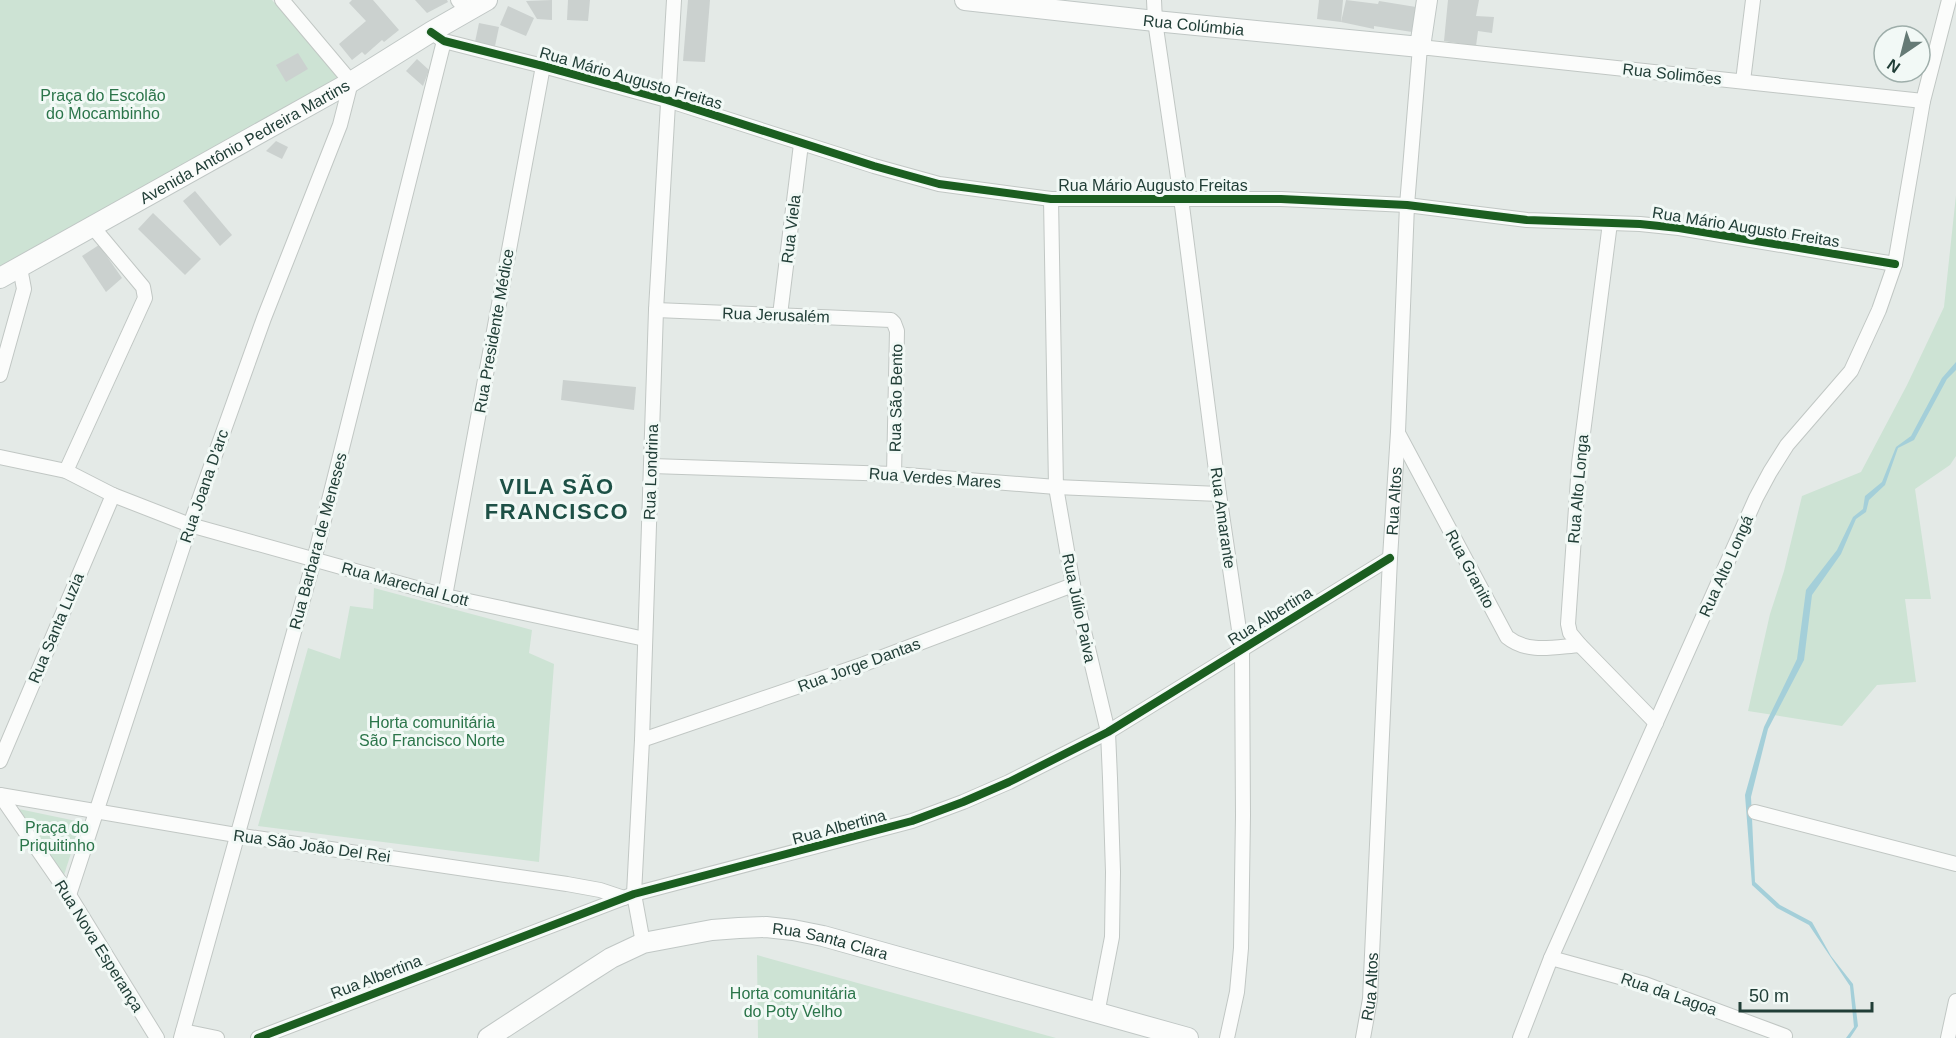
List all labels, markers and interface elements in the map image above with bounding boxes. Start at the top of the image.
street label: Rua Colúmbia [1142,11,1245,38]
north arrow [1872,24,1932,84]
street label: Rua Mário Augusto Freitas [538,44,724,112]
text: N [1884,56,1903,76]
street label: Rua Solimões [1622,60,1722,88]
street label: Avenida Antônio Pedreira Martins [137,76,352,207]
park label: Praça do Escolão do Mocambinho [40,87,166,122]
street label: Rua Mário Augusto Freitas [1058,177,1248,194]
street label: Rua Viela [778,194,804,264]
street label: Rua Mário Augusto Freitas [1651,204,1841,250]
street label: Rua Presidente Médice [471,248,517,414]
street label: Rua Jerusalém [722,305,830,325]
street label: Rua São Bento [887,344,905,452]
street label: Rua Londrina [641,424,661,520]
street label: Rua Joana D'arc [177,427,231,545]
street label: Rua Alto Longa [1565,434,1591,544]
street label: Rua Barbara de Meneses [286,451,350,631]
street label: Rua Verdes Mares [868,465,1002,491]
street label: Rua Amarante [1207,466,1239,570]
street label: Rua Altos [1383,466,1404,536]
district label: VILA SÃO FRANCISCO [485,474,629,524]
street label: Rua Alto Longá [1696,512,1756,619]
street label: Rua Granito [1442,527,1498,611]
street label: Rua Júlio Paiva [1059,552,1099,664]
street label: Rua Marechal Lott [340,559,471,609]
street label: Rua Santa Luzia [25,570,87,686]
street label: Rua Albertina [1225,583,1315,649]
street label: Rua Jorge Dantas [795,635,923,695]
park label: Horta comunitária São Francisco Norte [359,714,505,749]
street label: Rua Albertina [790,806,888,848]
park label: Praça do Priquitinho [19,819,95,854]
street label: Rua São João Del Rei [232,827,392,865]
street label: Rua Nova Esperança [51,877,147,1015]
street label: Rua Santa Clara [771,919,890,962]
street label: Rua Albertina [328,952,424,1002]
street label: Rua Altos [1358,952,1381,1022]
street label: Rua da Lagoa [1619,970,1719,1018]
scale bar [1740,975,1872,1013]
park label: Horta comunitária do Poty Velho [730,985,856,1020]
text: 50 m [1749,986,1789,1006]

